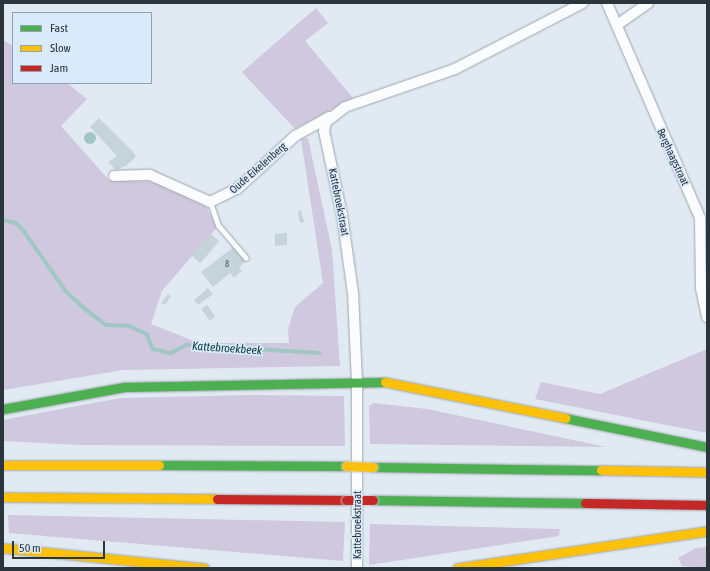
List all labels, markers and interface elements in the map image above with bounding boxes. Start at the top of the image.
legend [12,12,152,84]
text: Fast [50,21,68,35]
text: Slow [50,41,71,55]
text: Jam [50,61,68,75]
street label: Berghaagstraat [654,126,692,188]
street label: Oude Eikelenberg [227,140,289,196]
street label: Kattebroekstraat [326,167,352,237]
house number: 8 [225,259,229,269]
water label: Kattebroekbeek [191,339,263,359]
street label: Kattebroekstraat [350,491,364,559]
scale bar [14,533,107,559]
text: 50 m [19,541,41,555]

